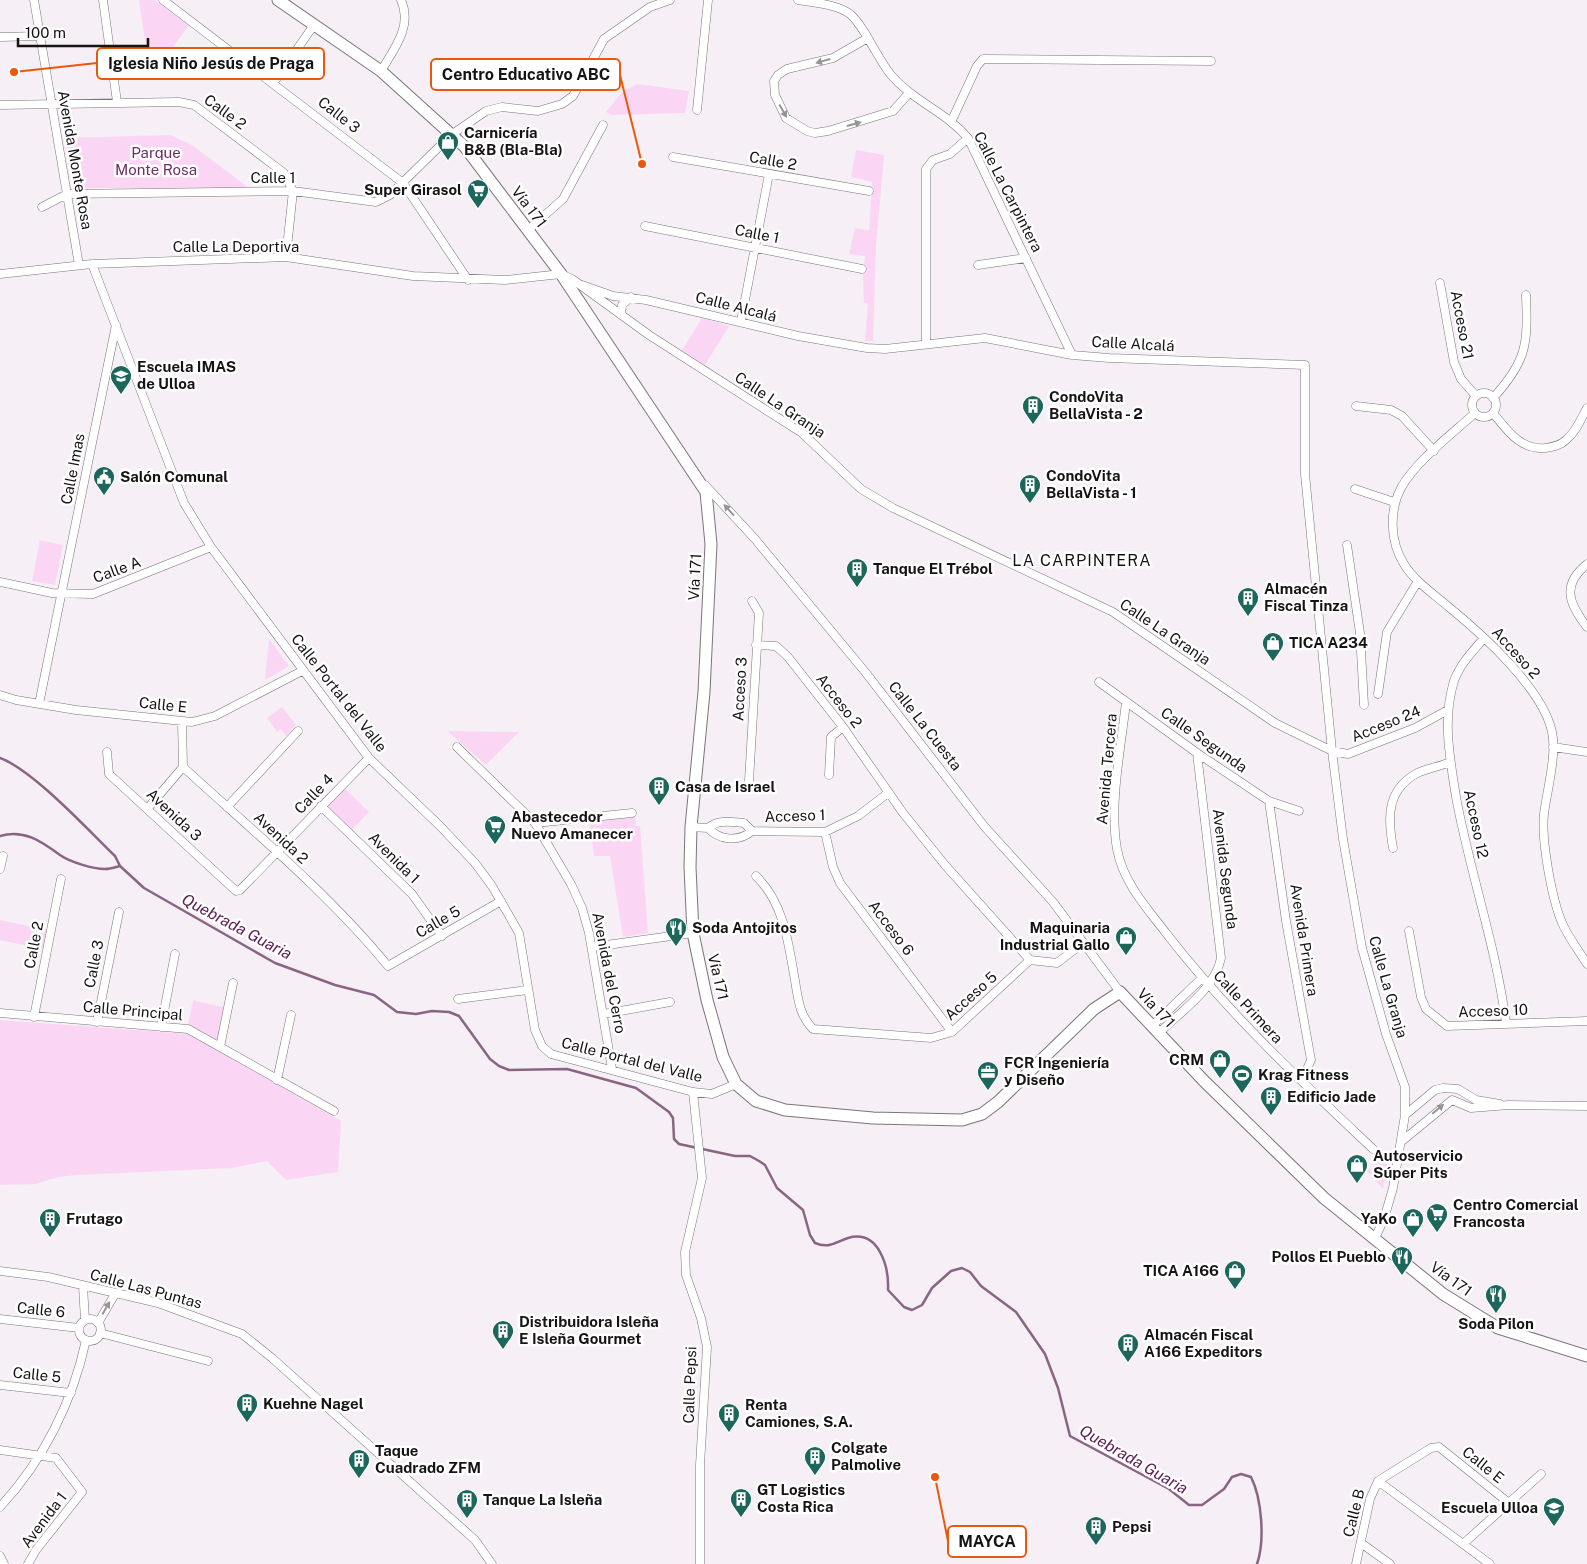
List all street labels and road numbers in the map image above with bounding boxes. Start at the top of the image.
street label: Avenida Monte Rosa [55,89,96,231]
street label: Calle 2 [201,91,250,133]
street label: Calle 3 [315,93,364,136]
street label: Calle La Carpintera [971,129,1046,255]
street label: Calle 2 [748,148,798,173]
street label: Calle 1 [250,169,296,186]
street label: Vía 171 [508,183,550,231]
street label: Calle 1 [733,221,781,246]
street label: Calle La Deportiva [173,238,299,255]
street label: Calle Alcalá [694,288,778,325]
street label: Acceso 21 [1447,289,1477,361]
street label: Calle Alcalá [1091,333,1175,354]
street label: Calle La Granja [732,368,829,441]
street label: Calle Imas [57,432,88,506]
street label: Calle A [91,553,143,586]
street label: Vía 171 [685,553,704,601]
street label: Calle La Granja [1117,595,1214,668]
street label: Acceso 2 [1489,623,1544,682]
street label: Calle Portal del Valle [288,630,391,755]
street label: Acceso 3 [729,656,750,721]
street label: Acceso 2 [813,670,866,731]
street label: Calle La Cuesta [885,678,965,774]
street label: Calle E [138,694,188,715]
street label: Acceso 24 [1349,702,1423,745]
street label: Calle Segunda [1158,704,1251,776]
street label: Avenida Tercera [1093,713,1120,825]
street label: Calle 4 [291,770,337,817]
street label: Avenida 3 [144,785,205,844]
street label: Acceso 12 [1461,788,1492,860]
street label: Acceso 1 [764,806,826,825]
street label: Avenida 2 [251,808,312,867]
street label: Avenida Segunda [1210,808,1241,930]
street label: Avenida 1 [365,829,423,887]
street label: Avenida Primera [1287,883,1322,997]
street label: Acceso 6 [865,897,917,958]
street label: Calle 5 [412,902,463,941]
street label: Avenida del Cerro [589,911,630,1035]
street label: Calle 2 [21,920,46,970]
street label: Calle La Granja [1366,934,1411,1040]
street label: Calle 3 [81,938,106,989]
street label: Vía 171 [705,952,732,1002]
street label: Calle Primera [1210,967,1287,1047]
street label: Acceso 5 [941,968,1000,1023]
street label: Vía 171 [1134,985,1179,1031]
street label: Calle Principal [82,998,184,1023]
street label: Acceso 10 [1458,1001,1528,1020]
street label: Calle Portal del Valle [560,1034,704,1085]
street label: Vía 171 [1427,1258,1475,1299]
street label: Calle Las Puntas [88,1265,204,1312]
street label: Calle 6 [16,1299,66,1320]
street label: Calle Pepsi [680,1346,699,1424]
street label: Calle 5 [12,1364,62,1385]
street label: Calle E [1459,1443,1507,1486]
street label: Calle B [1339,1487,1368,1539]
street label: Avenida 1 [17,1489,70,1551]

